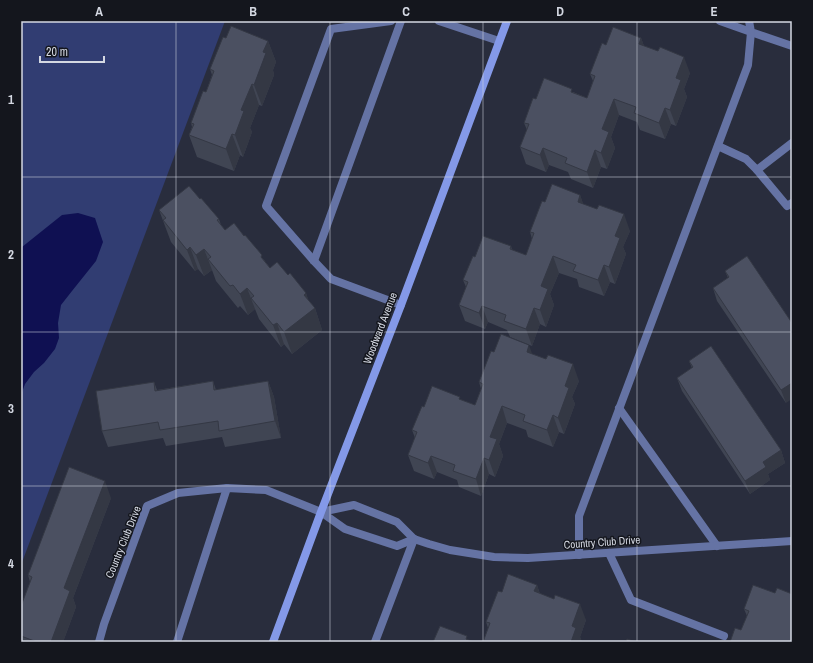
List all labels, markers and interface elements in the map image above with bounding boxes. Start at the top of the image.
text: A [95,3,103,20]
text: B [249,3,257,20]
text: C [402,3,410,20]
text: D [556,3,564,20]
text: E [710,3,718,20]
scale bar [40,38,104,64]
text: 20 m [46,44,68,60]
text: 1 [8,91,14,108]
text: 2 [8,246,14,263]
street label: Woodward Avenue [360,290,400,366]
text: 3 [8,400,14,417]
street label: Country Club Drive [102,504,144,580]
street label: Country Club Drive [563,532,641,552]
text: 4 [8,555,14,572]

